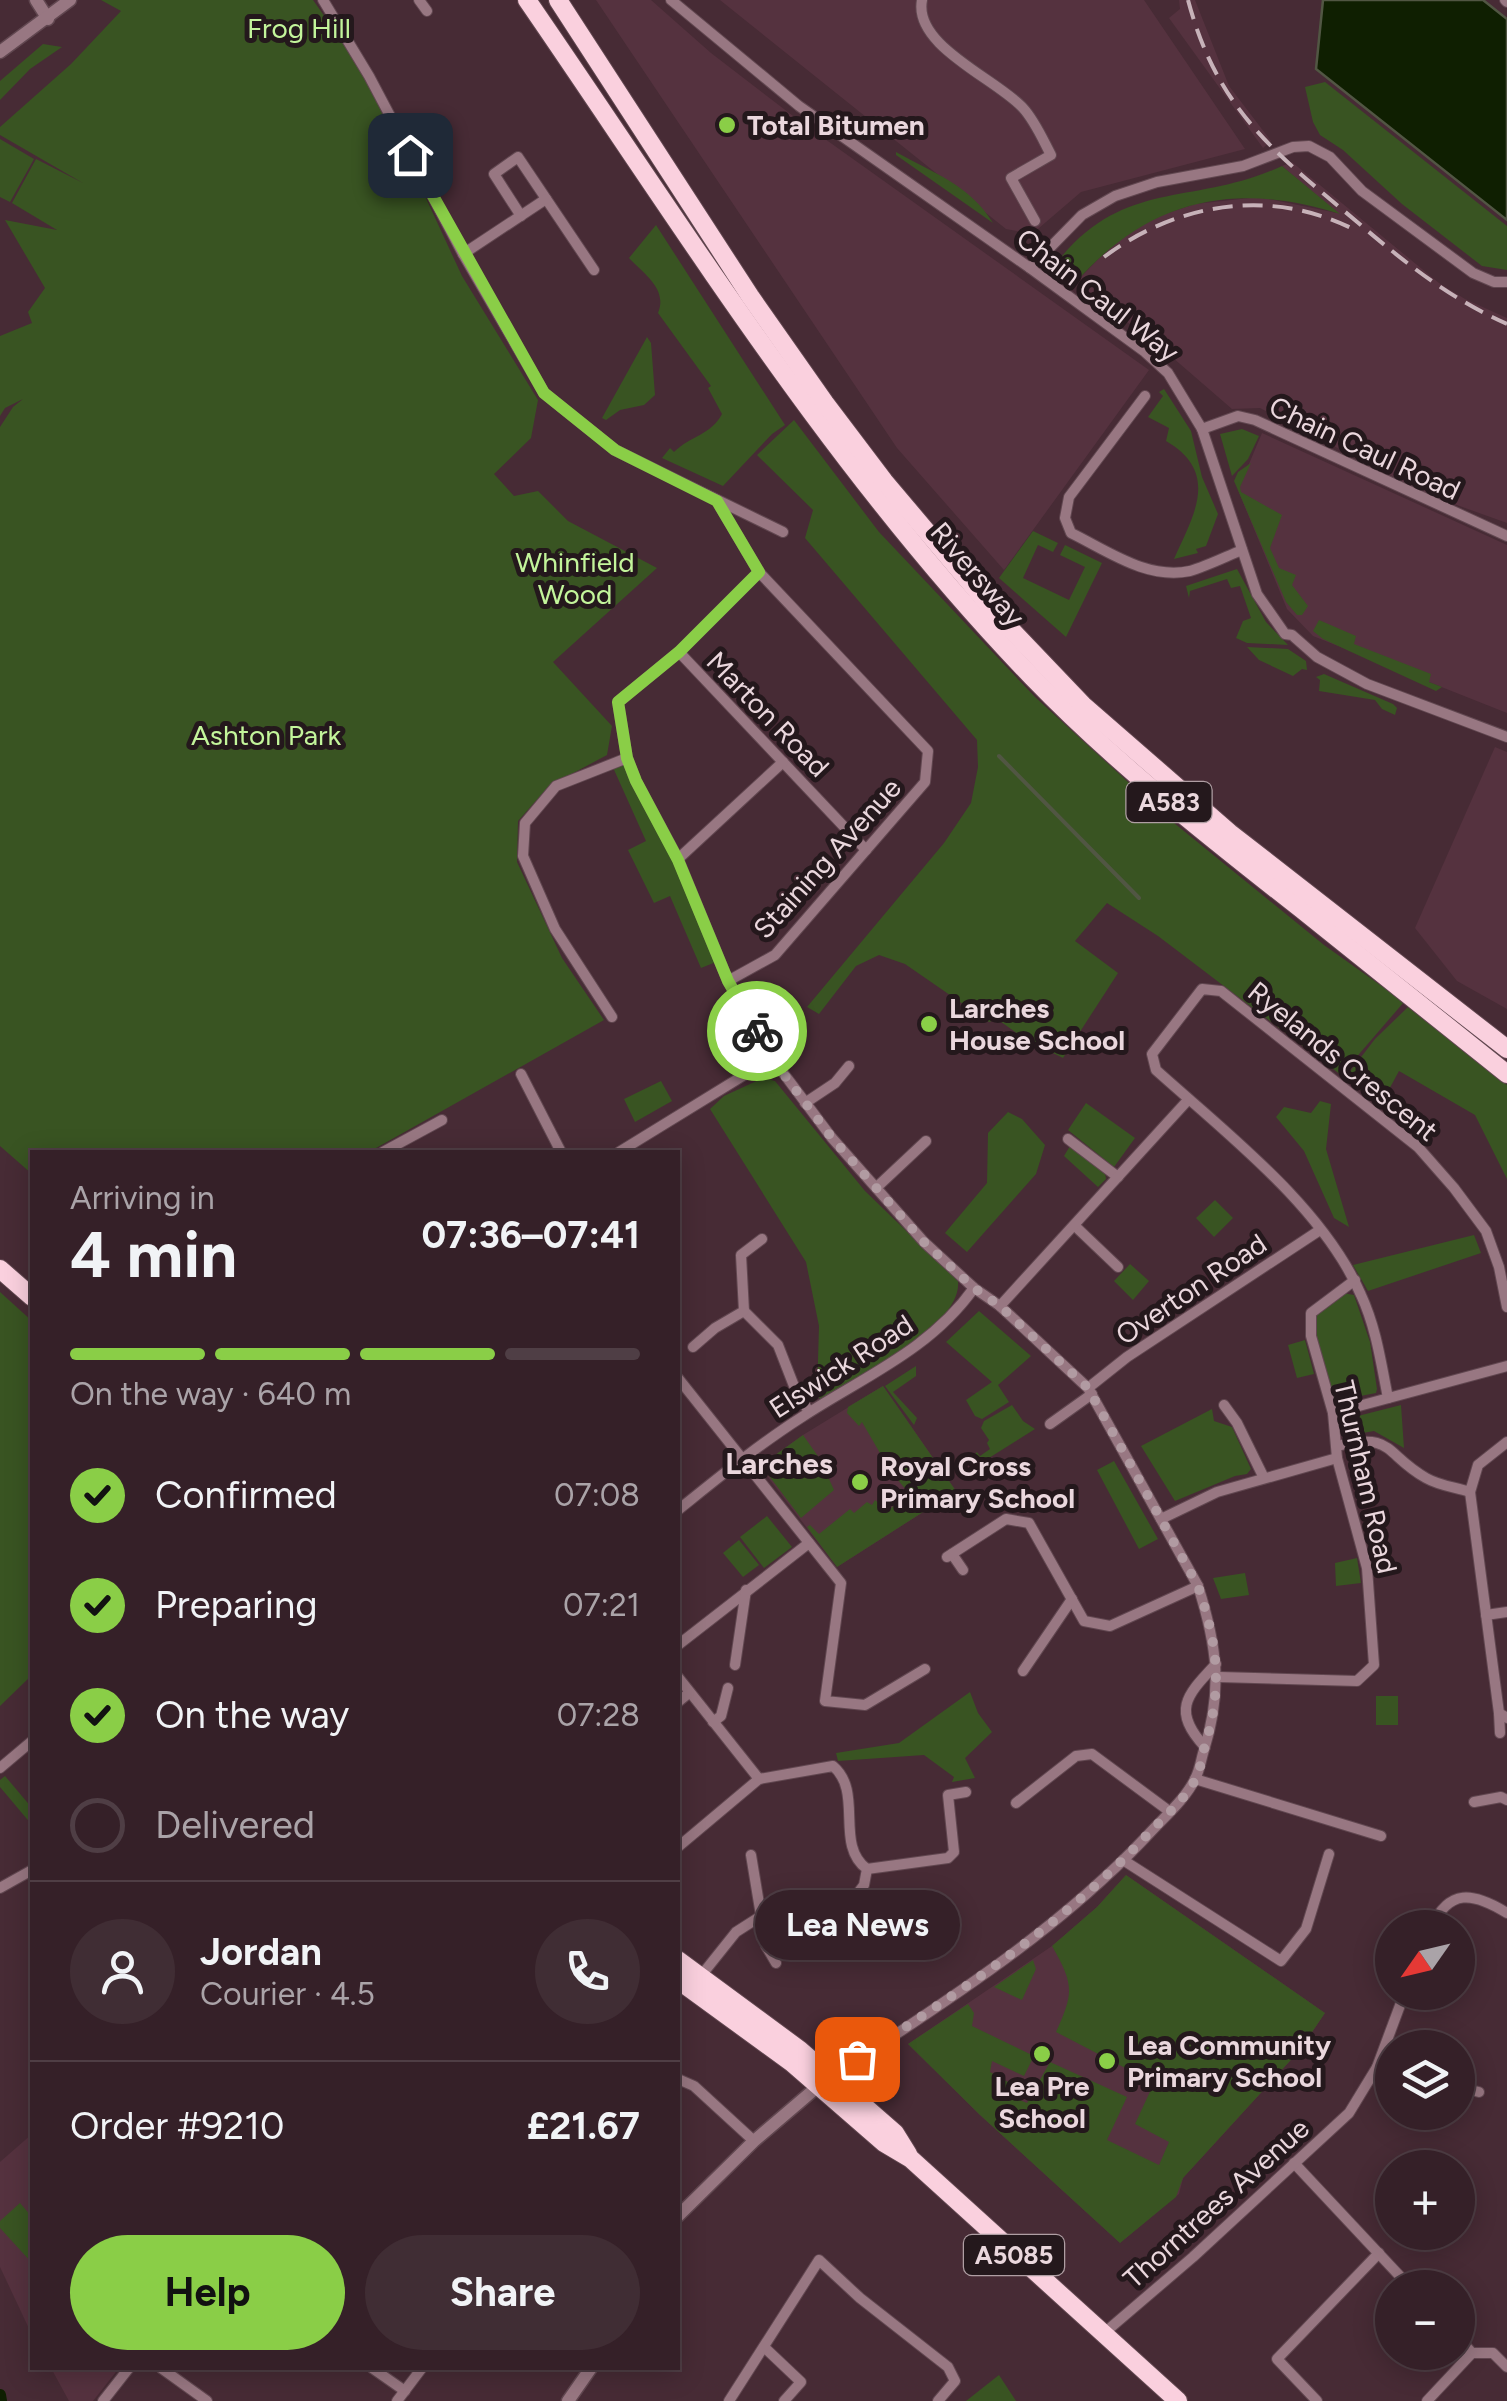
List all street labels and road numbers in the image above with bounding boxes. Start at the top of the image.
street label: Chain Caul Way [1010,221,1186,369]
street label: Chain Caul Road [1264,389,1466,507]
street label: Riversway [924,515,1032,633]
street label: Marton Road [700,644,836,784]
street label: Staining Avenue [746,771,908,945]
road number: A583 [1126,782,1212,822]
street label: Ryelands Crescent [1241,974,1445,1148]
street label: Overton Road [1109,1226,1273,1352]
street label: Elswick Road [763,1307,919,1425]
street label: Thurnham Road [1327,1377,1405,1577]
street label: Thorntrees Avenue [1116,2111,1316,2295]
road number: A5085 [964,2235,1064,2275]

